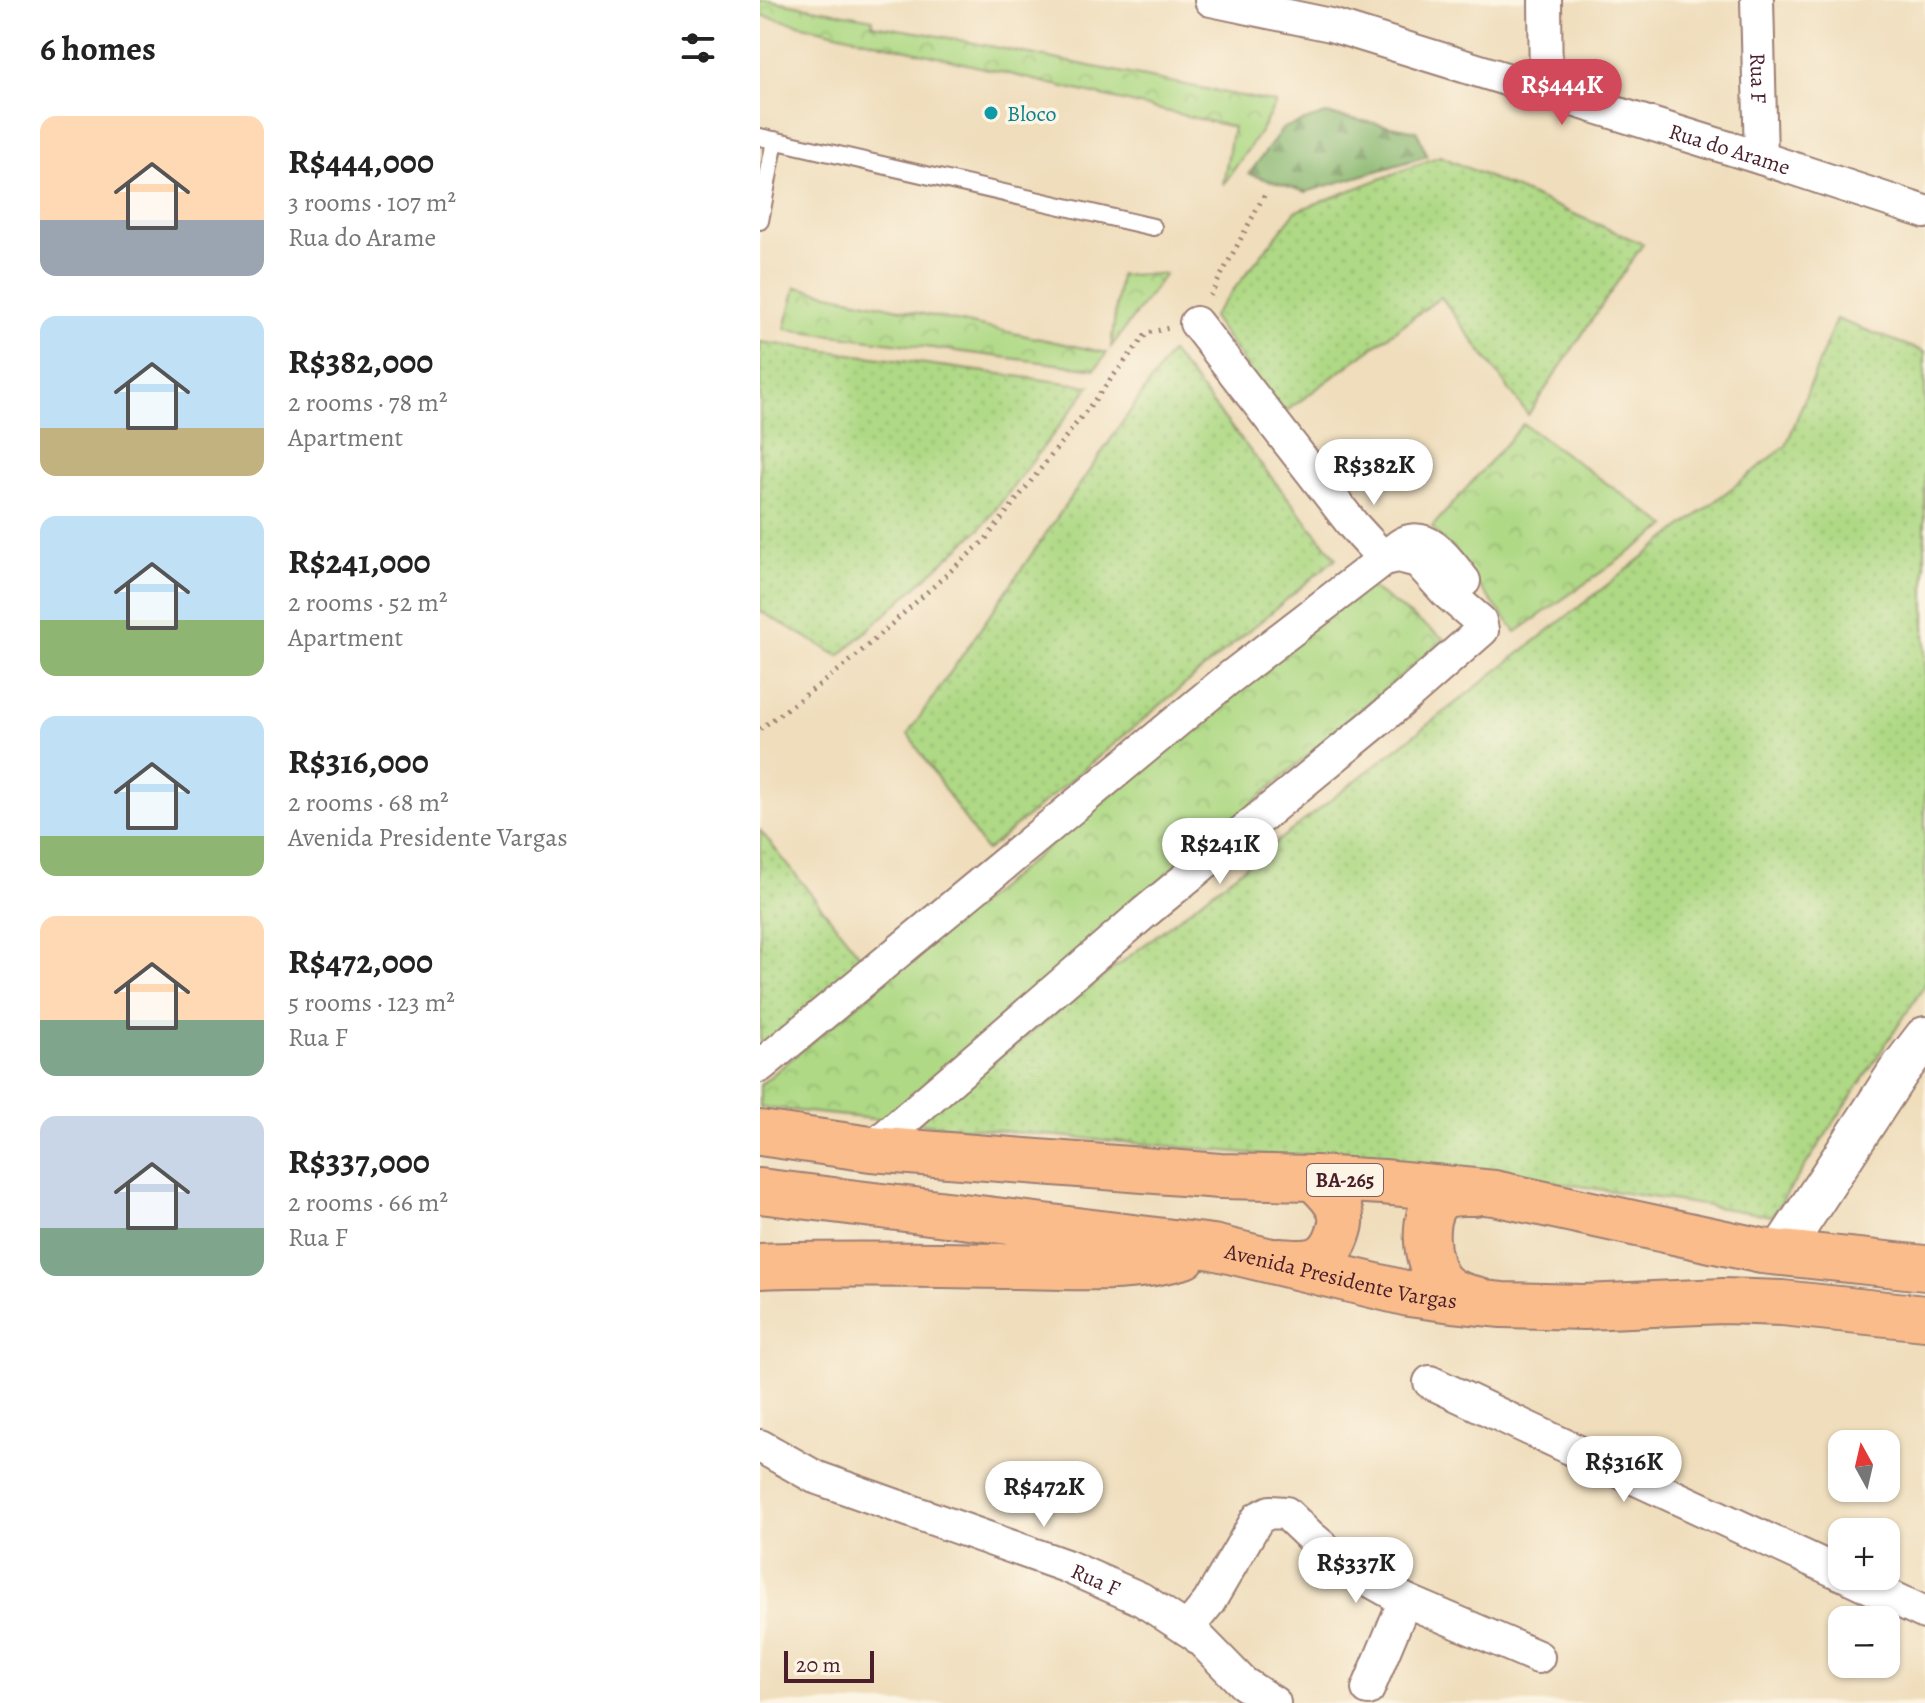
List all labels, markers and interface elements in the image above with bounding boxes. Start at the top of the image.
text: 6 homes [40,25,156,72]
icon: filters [676,26,720,70]
street label: Rua F [1742,52,1774,104]
pin: R$444K [1497,59,1627,127]
text: R$444K [1521,67,1603,102]
place label: Bloco [1007,99,1056,129]
marker: Bloco [982,104,1000,122]
street label: Rua do Arame [1665,116,1794,183]
text: R$444,000 [288,138,434,185]
icon: home [104,148,200,244]
text: 3 rooms · 107 m² [288,185,456,220]
text: Rua do Arame [288,220,436,255]
text: R$382,000 [288,338,433,385]
icon: home [104,348,200,444]
text: 2 rooms · 78 m² [288,385,447,420]
text: Apartment [288,420,403,455]
pin: R$382K [1309,439,1439,507]
text: R$382K [1333,447,1415,482]
text: R$241,000 [288,538,431,585]
icon: home [104,548,200,644]
text: 2 rooms · 52 m² [288,585,447,620]
text: Apartment [288,620,403,655]
text: R$316,000 [288,738,429,785]
icon: home [104,748,200,844]
text: 2 rooms · 68 m² [288,785,449,820]
pin: R$241K [1155,818,1285,886]
text: Avenida Presidente Vargas [288,820,568,855]
text: R$241K [1180,826,1260,861]
text: R$472,000 [288,938,433,985]
icon: home [104,948,200,1044]
text: 5 rooms · 123 m² [288,985,455,1020]
text: Rua F [288,1020,348,1055]
text: R$337,000 [288,1138,430,1185]
icon: home [104,1148,200,1244]
road number: BA-265 [1307,1164,1383,1196]
text: 2 rooms · 66 m² [288,1185,448,1220]
text: Rua F [288,1220,348,1255]
street label: Avenida Presidente Vargas [1221,1236,1459,1316]
north arrow [1828,1430,1900,1502]
map controls [1828,1430,1900,1678]
pin: R$316K [1559,1436,1689,1504]
text: R$316K [1585,1444,1663,1479]
pin: R$472K [979,1461,1109,1529]
text: R$472K [1003,1469,1085,1504]
button: + [1828,1518,1900,1590]
pin: R$337K [1291,1537,1421,1605]
text: R$337K [1316,1545,1396,1580]
street label: Rua F [1066,1556,1125,1604]
button: − [1828,1606,1900,1678]
scale bar [784,1647,874,1683]
text: 20 m [796,1650,841,1680]

